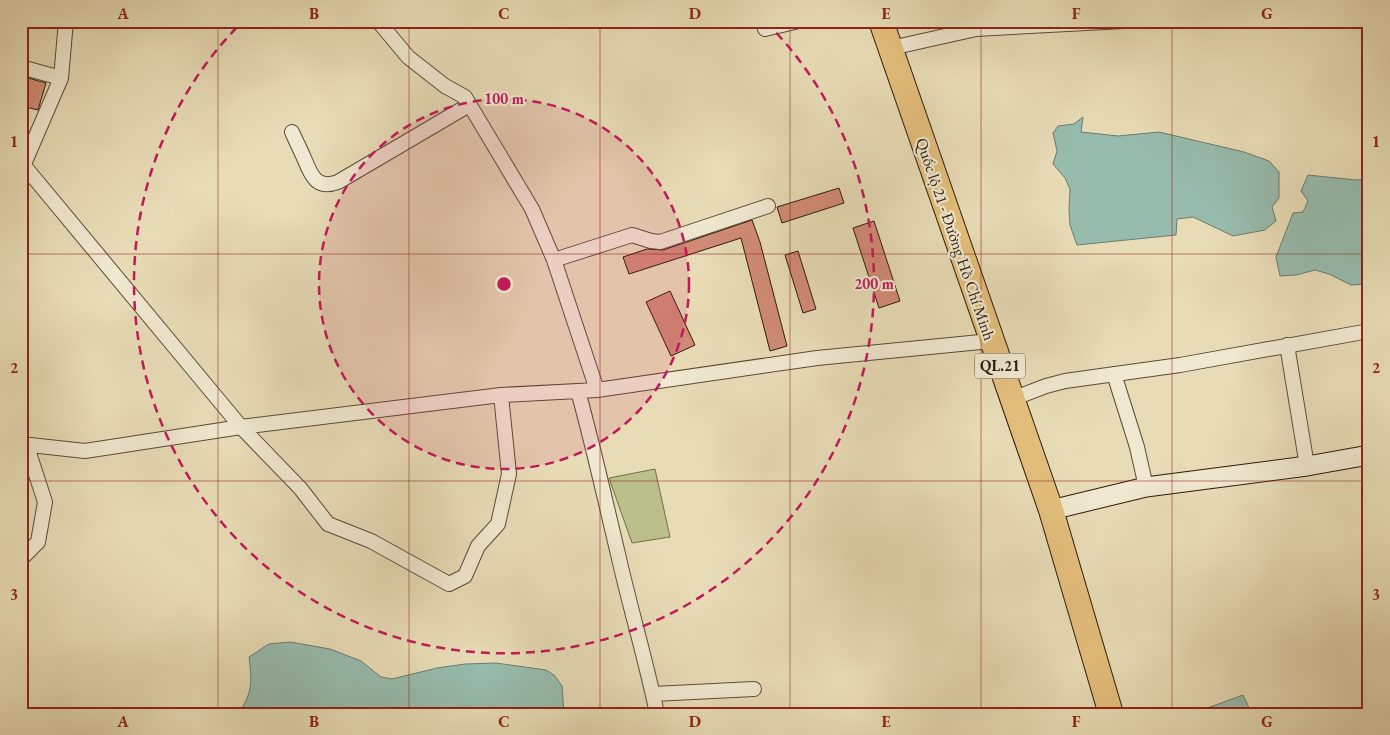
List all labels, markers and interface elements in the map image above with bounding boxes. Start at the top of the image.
text: A [116,3,129,24]
text: B [309,3,319,24]
text: C [498,3,510,24]
text: D [689,3,701,24]
text: E [881,3,891,24]
text: F [1072,3,1081,24]
text: G [1261,3,1273,24]
text: 100 m [484,89,524,108]
text: 1 [10,131,18,152]
text: 1 [1372,131,1380,152]
street label: Quốc lộ 21 - Đường Hồ Chí Minh [911,135,1000,343]
text: 200 m [854,274,894,293]
centre of rings [495,275,513,293]
road number: QL.21 [975,354,1025,378]
text: 2 [10,357,19,378]
text: 2 [1372,357,1381,378]
text: 3 [10,584,18,605]
text: 3 [1372,584,1380,605]
text: A [116,711,129,732]
text: B [309,711,319,732]
text: C [498,711,510,732]
text: D [689,711,701,732]
text: E [881,711,891,732]
text: F [1072,711,1081,732]
text: G [1261,711,1273,732]

